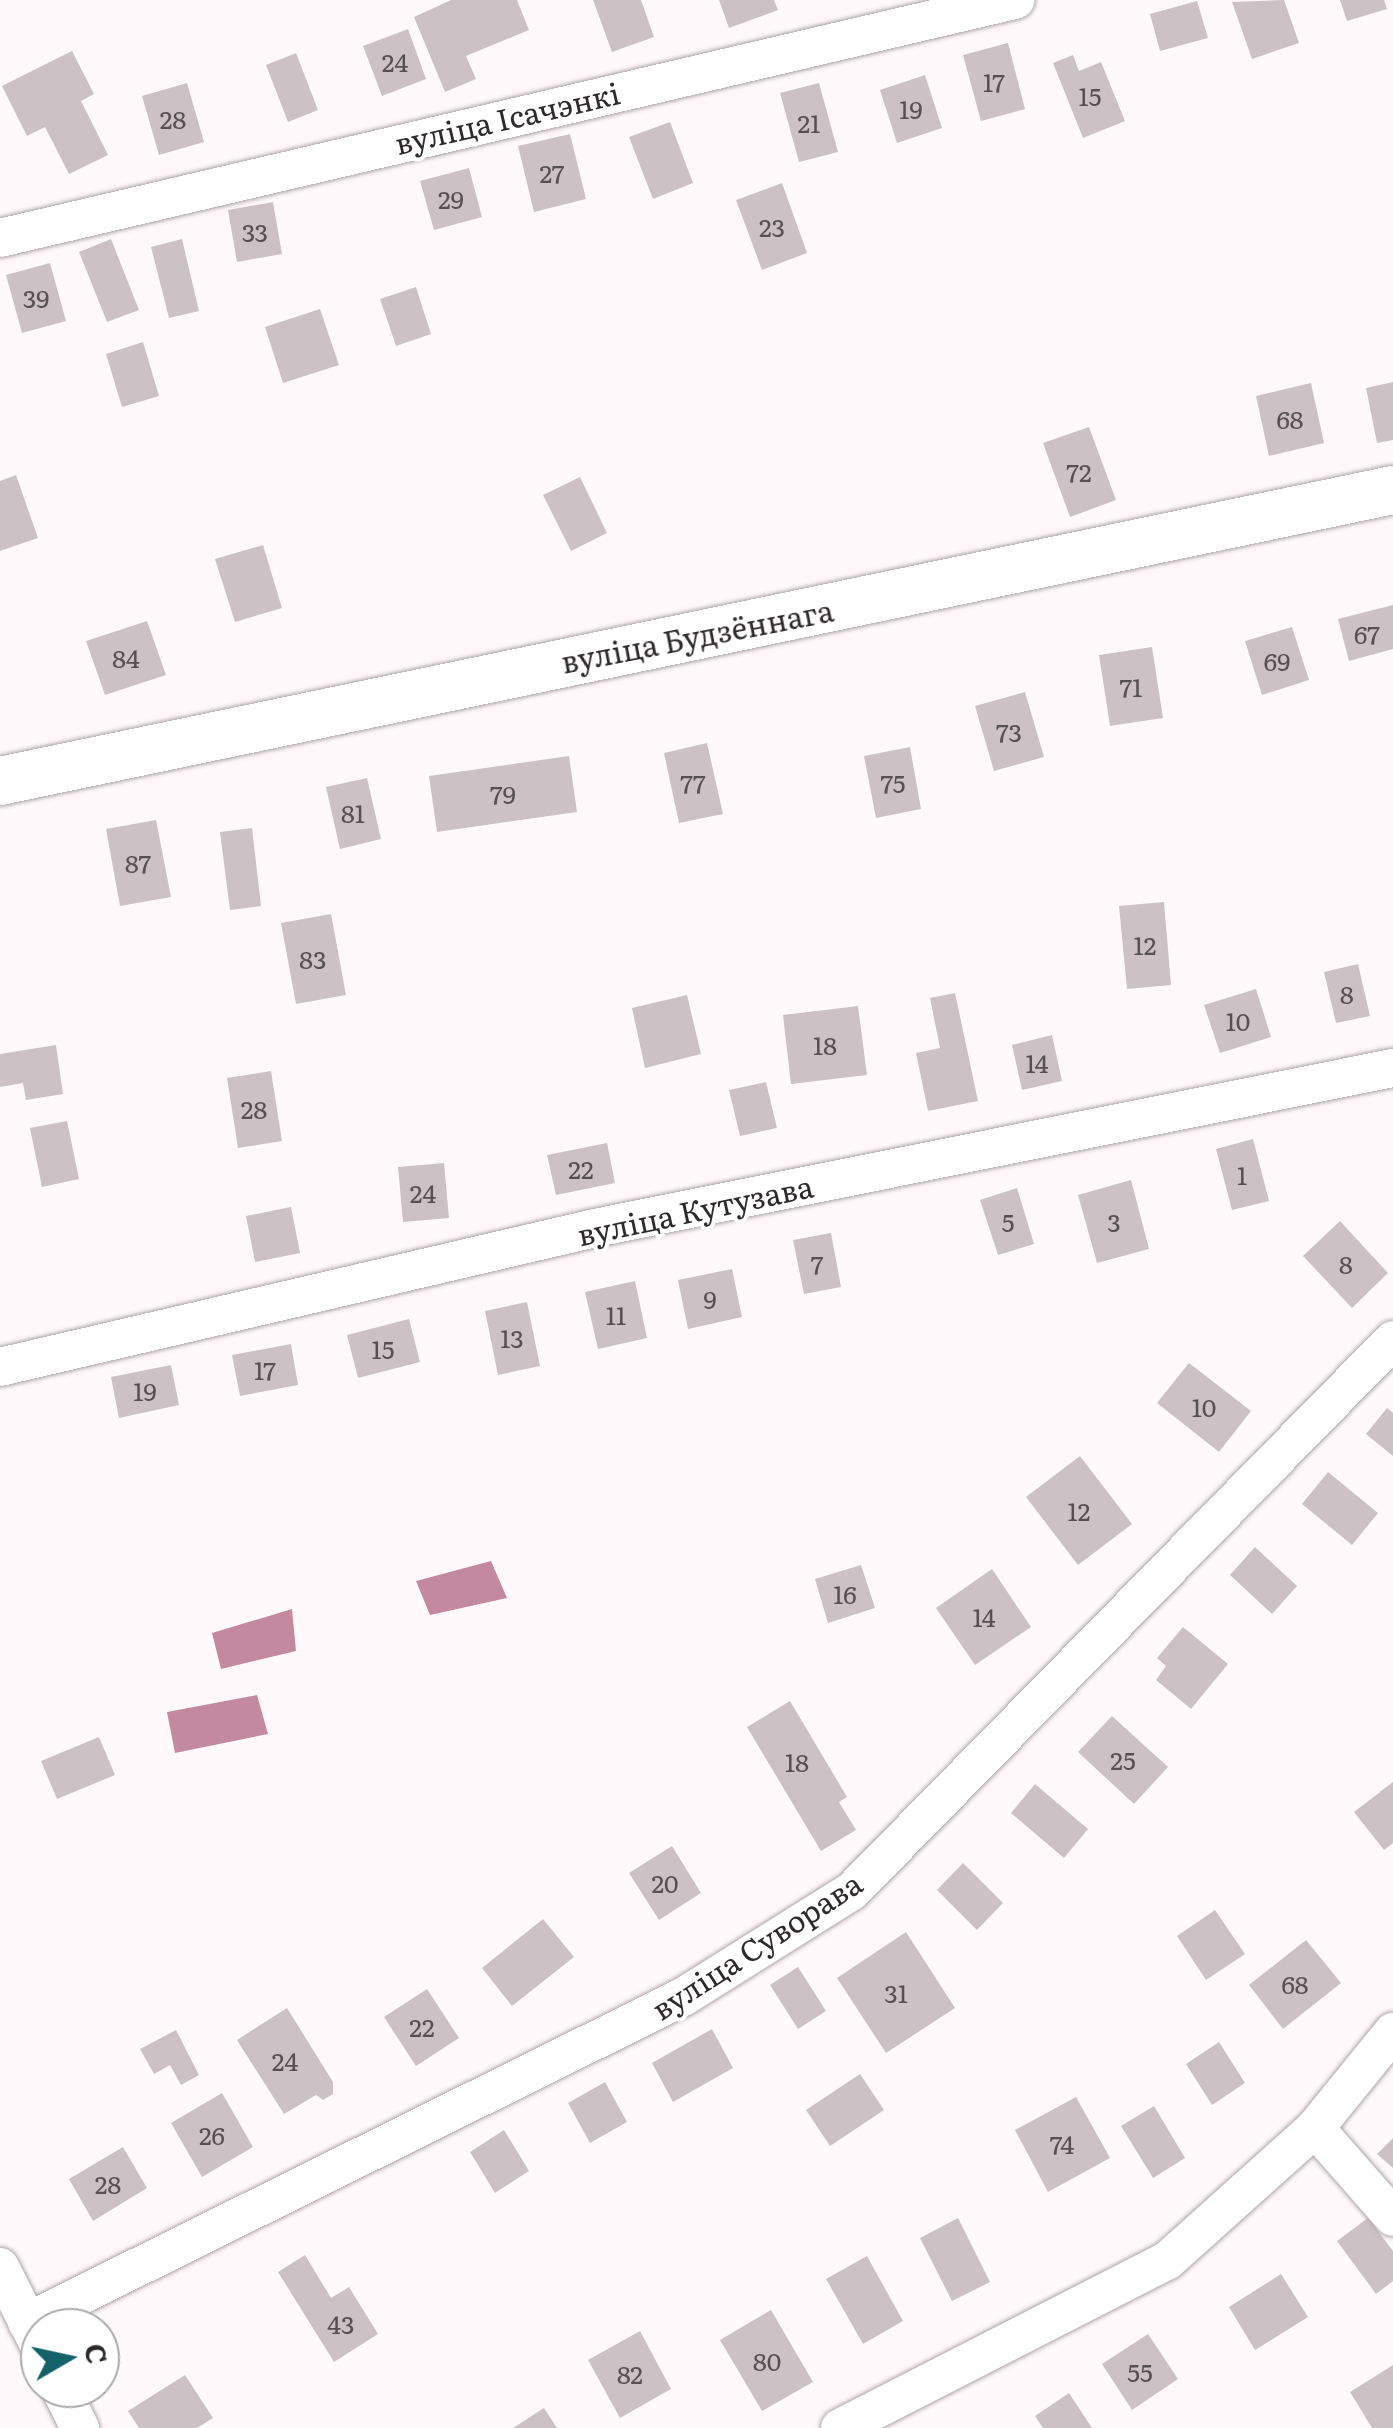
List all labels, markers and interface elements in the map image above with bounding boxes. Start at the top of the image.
house number: 24 [382,47,408,77]
house number: 17 [983,67,1005,97]
street label: вуліца Ісачэнкі [391,74,623,160]
house number: 15 [1079,81,1101,111]
house number: 19 [899,94,923,124]
house number: 28 [160,104,186,134]
house number: 21 [798,108,820,138]
house number: 27 [539,158,565,188]
house number: 29 [438,184,464,214]
house number: 23 [759,212,785,242]
house number: 33 [242,217,268,247]
house number: 39 [23,283,49,313]
house number: 68 [1276,404,1304,434]
house number: 72 [1066,457,1092,487]
street label: вуліца Будзённага [558,591,836,679]
house number: 67 [1354,619,1380,649]
house number: 84 [112,643,140,673]
house number: 69 [1264,646,1290,676]
house number: 71 [1120,672,1142,702]
house number: 73 [996,717,1022,747]
house number: 77 [680,768,706,798]
house number: 75 [881,768,905,798]
house number: 79 [490,779,516,809]
house number: 81 [341,798,365,828]
house number: 87 [125,848,151,878]
house number: 12 [1134,930,1156,960]
house number: 83 [299,944,327,974]
house number: 8 [1340,979,1354,1009]
house number: 10 [1226,1006,1250,1036]
house number: 18 [813,1030,837,1060]
house number: 14 [1026,1048,1048,1078]
house number: 28 [241,1094,267,1124]
house number: 22 [568,1154,594,1184]
house number: 1 [1237,1160,1247,1190]
street label: вуліца Кутузава [574,1166,816,1252]
house number: 24 [410,1178,436,1208]
house number: 5 [1002,1207,1014,1237]
house number: 3 [1107,1207,1121,1237]
house number: 7 [811,1249,823,1279]
house number: 8 [1339,1249,1353,1279]
house number: 9 [703,1284,717,1314]
house number: 11 [606,1300,626,1330]
house number: 13 [500,1323,524,1353]
house number: 15 [372,1334,394,1364]
house number: 17 [254,1355,276,1385]
house number: 19 [133,1376,157,1406]
house number: 10 [1192,1392,1216,1422]
house number: 12 [1068,1496,1090,1526]
house number: 16 [833,1579,857,1609]
house number: 14 [973,1602,995,1632]
house number: 25 [1110,1745,1136,1775]
house number: 18 [785,1747,809,1777]
street label: вуліца Суворава [644,1864,868,2026]
house number: 20 [651,1868,679,1898]
house number: 68 [1281,1969,1309,1999]
house number: 31 [884,1978,908,2008]
house number: 22 [409,2012,435,2042]
house number: 24 [272,2046,298,2076]
house number: 26 [199,2120,225,2150]
house number: 74 [1050,2129,1074,2159]
house number: 28 [95,2169,121,2199]
north arrow [20,2308,120,2408]
house number: 43 [327,2309,355,2339]
text: С [75,2341,120,2367]
house number: 80 [753,2346,781,2376]
house number: 55 [1127,2357,1153,2387]
house number: 82 [617,2359,643,2389]

